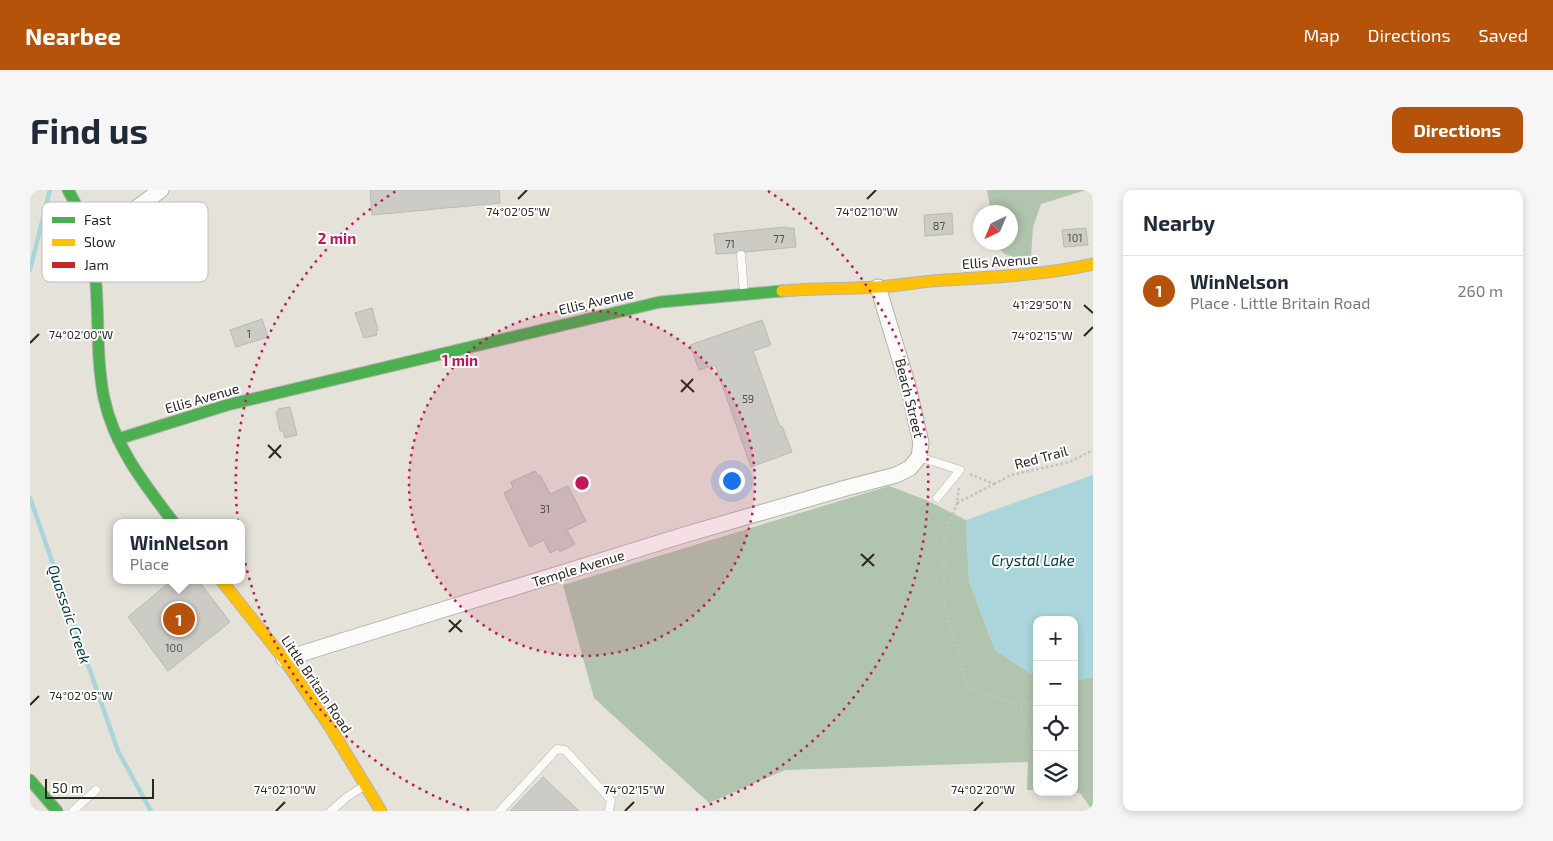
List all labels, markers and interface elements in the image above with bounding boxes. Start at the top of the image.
text: Nearbee [25,21,121,50]
text: Map [1303,24,1340,46]
text: Directions [1368,24,1451,46]
text: Saved [1479,24,1528,46]
button: Directions [1392,107,1523,153]
text: Find us [30,109,148,151]
legend [42,202,208,282]
text: 74°02'05"W [486,204,550,218]
text: 74°02'10"W [836,204,898,218]
north arrow [973,205,1018,250]
text: Nearby [1143,210,1215,235]
text: Fast [84,211,111,228]
house number: 87 [933,219,946,232]
text: 2 min [318,229,356,247]
house number: 101 [1067,231,1083,244]
house number: 77 [773,232,785,245]
text: Slow [84,233,116,250]
house number: 71 [725,237,735,250]
street label: Ellis Avenue [961,250,1039,272]
text: Jam [84,256,109,273]
text: WinNelson [1190,270,1289,293]
text: 1 [1156,281,1162,300]
text: 260 m [1458,281,1503,300]
street label: Ellis Avenue [557,284,635,318]
text: Place · Little Britain Road [1190,293,1370,312]
text: 41°29'50"N [1013,297,1072,311]
text: 74°02'00"W [49,327,113,341]
house number: 1 [247,327,251,340]
text: 74°02'15"W [1011,328,1073,342]
text: 1 min [442,351,478,369]
street label: Beach Street [892,357,928,439]
street label: Ellis Avenue [163,379,241,417]
house number: 59 [742,392,754,405]
street label: Red Trail [1012,441,1070,472]
your location [719,468,745,494]
centre of rings [573,474,591,492]
house number: 31 [540,502,550,515]
popup [113,519,245,584]
text: WinNelson [130,531,228,554]
street label: Temple Avenue [530,546,626,590]
water label: Crystal Lake [991,551,1075,570]
text: Place [130,554,169,573]
water label: Quassaic Creek [44,562,95,666]
pin: 1 [163,600,195,638]
map controls [1033,616,1078,796]
button: + [1033,616,1078,661]
street label: Little Britain Road [278,632,356,736]
house number: 100 [165,641,183,654]
button: − [1033,661,1078,706]
text: 74°02'05"W [49,688,113,702]
button: locate [1033,706,1078,751]
button: layers [1033,751,1078,796]
scale bar [45,776,154,799]
text: 50 m [52,779,83,796]
text: 74°02'10"W [254,782,316,796]
text: 74°02'15"W [603,782,665,796]
text: 74°02'20"W [951,782,1015,796]

